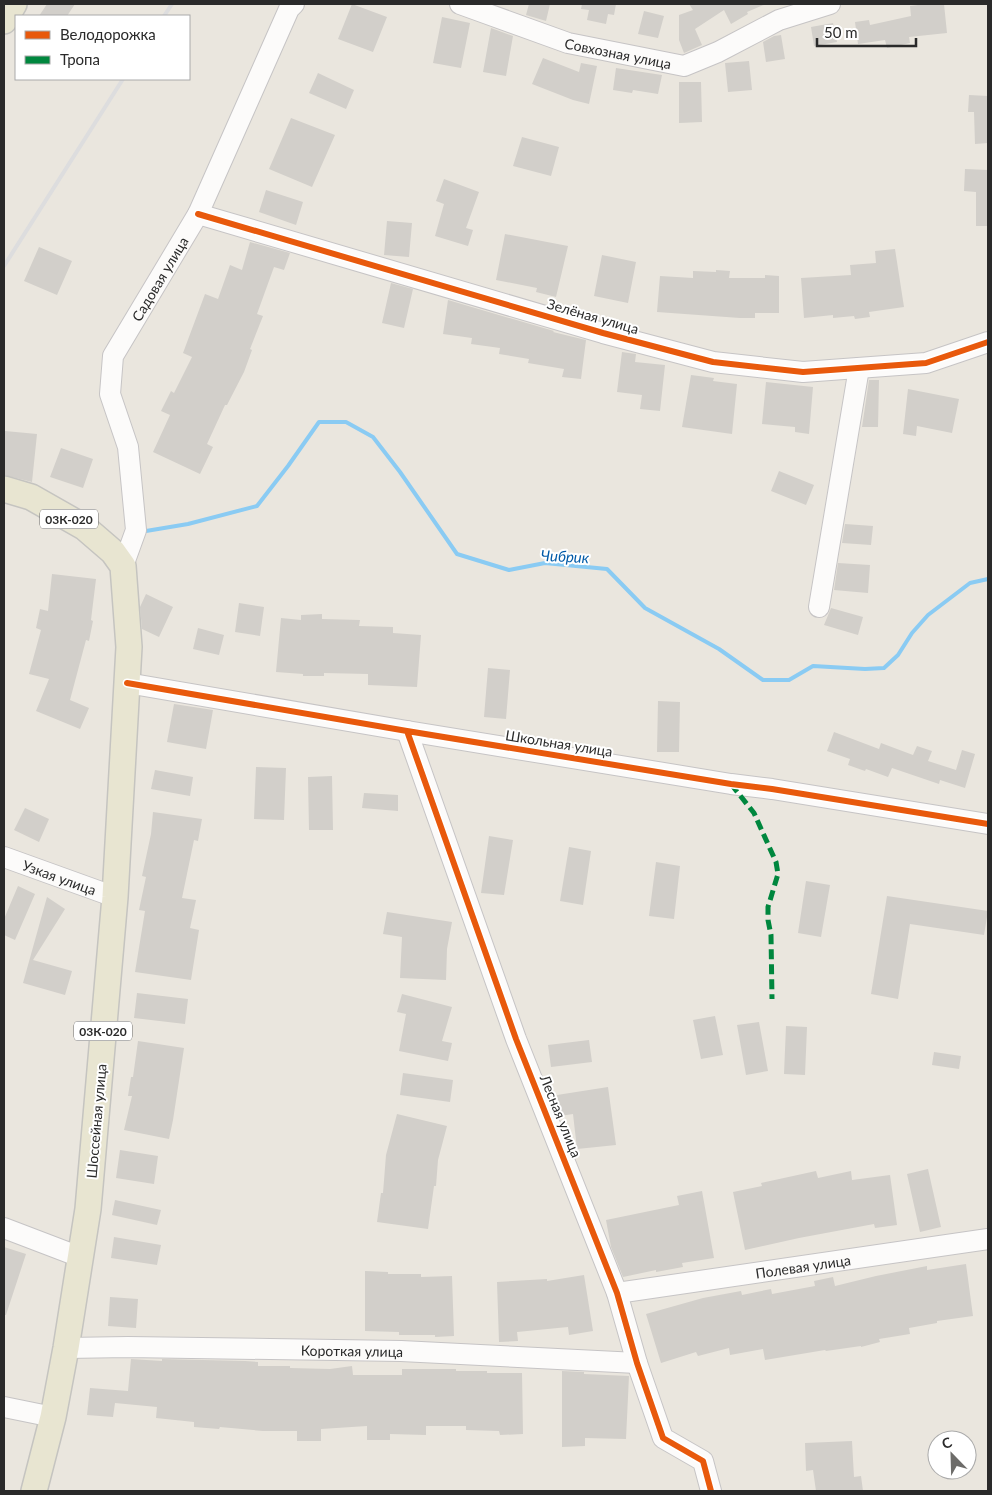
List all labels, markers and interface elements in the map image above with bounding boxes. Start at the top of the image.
legend [15,15,190,80]
scale bar [817,15,916,47]
text: 50 m [824,23,858,41]
text: Велодорожка [60,25,156,43]
street label: Совхозная улица [563,34,673,72]
text: Тропа [60,50,100,68]
street label: Садовая улица [128,233,191,324]
street label: Зелёная улица [545,295,641,337]
road number: 03К-020 [40,509,98,528]
water label: Чибрик [540,546,590,566]
street label: Школьная улица [504,726,614,760]
street label: Узкая улица [20,856,99,898]
road number: 03К-020 [74,1021,132,1040]
street label: Шоссейная улица [83,1063,109,1179]
street label: Лесная улица [536,1071,585,1160]
street label: Полевая улица [754,1251,852,1281]
street label: Короткая улица [301,1341,403,1360]
north arrow [927,1430,977,1480]
text: С [939,1433,955,1452]

